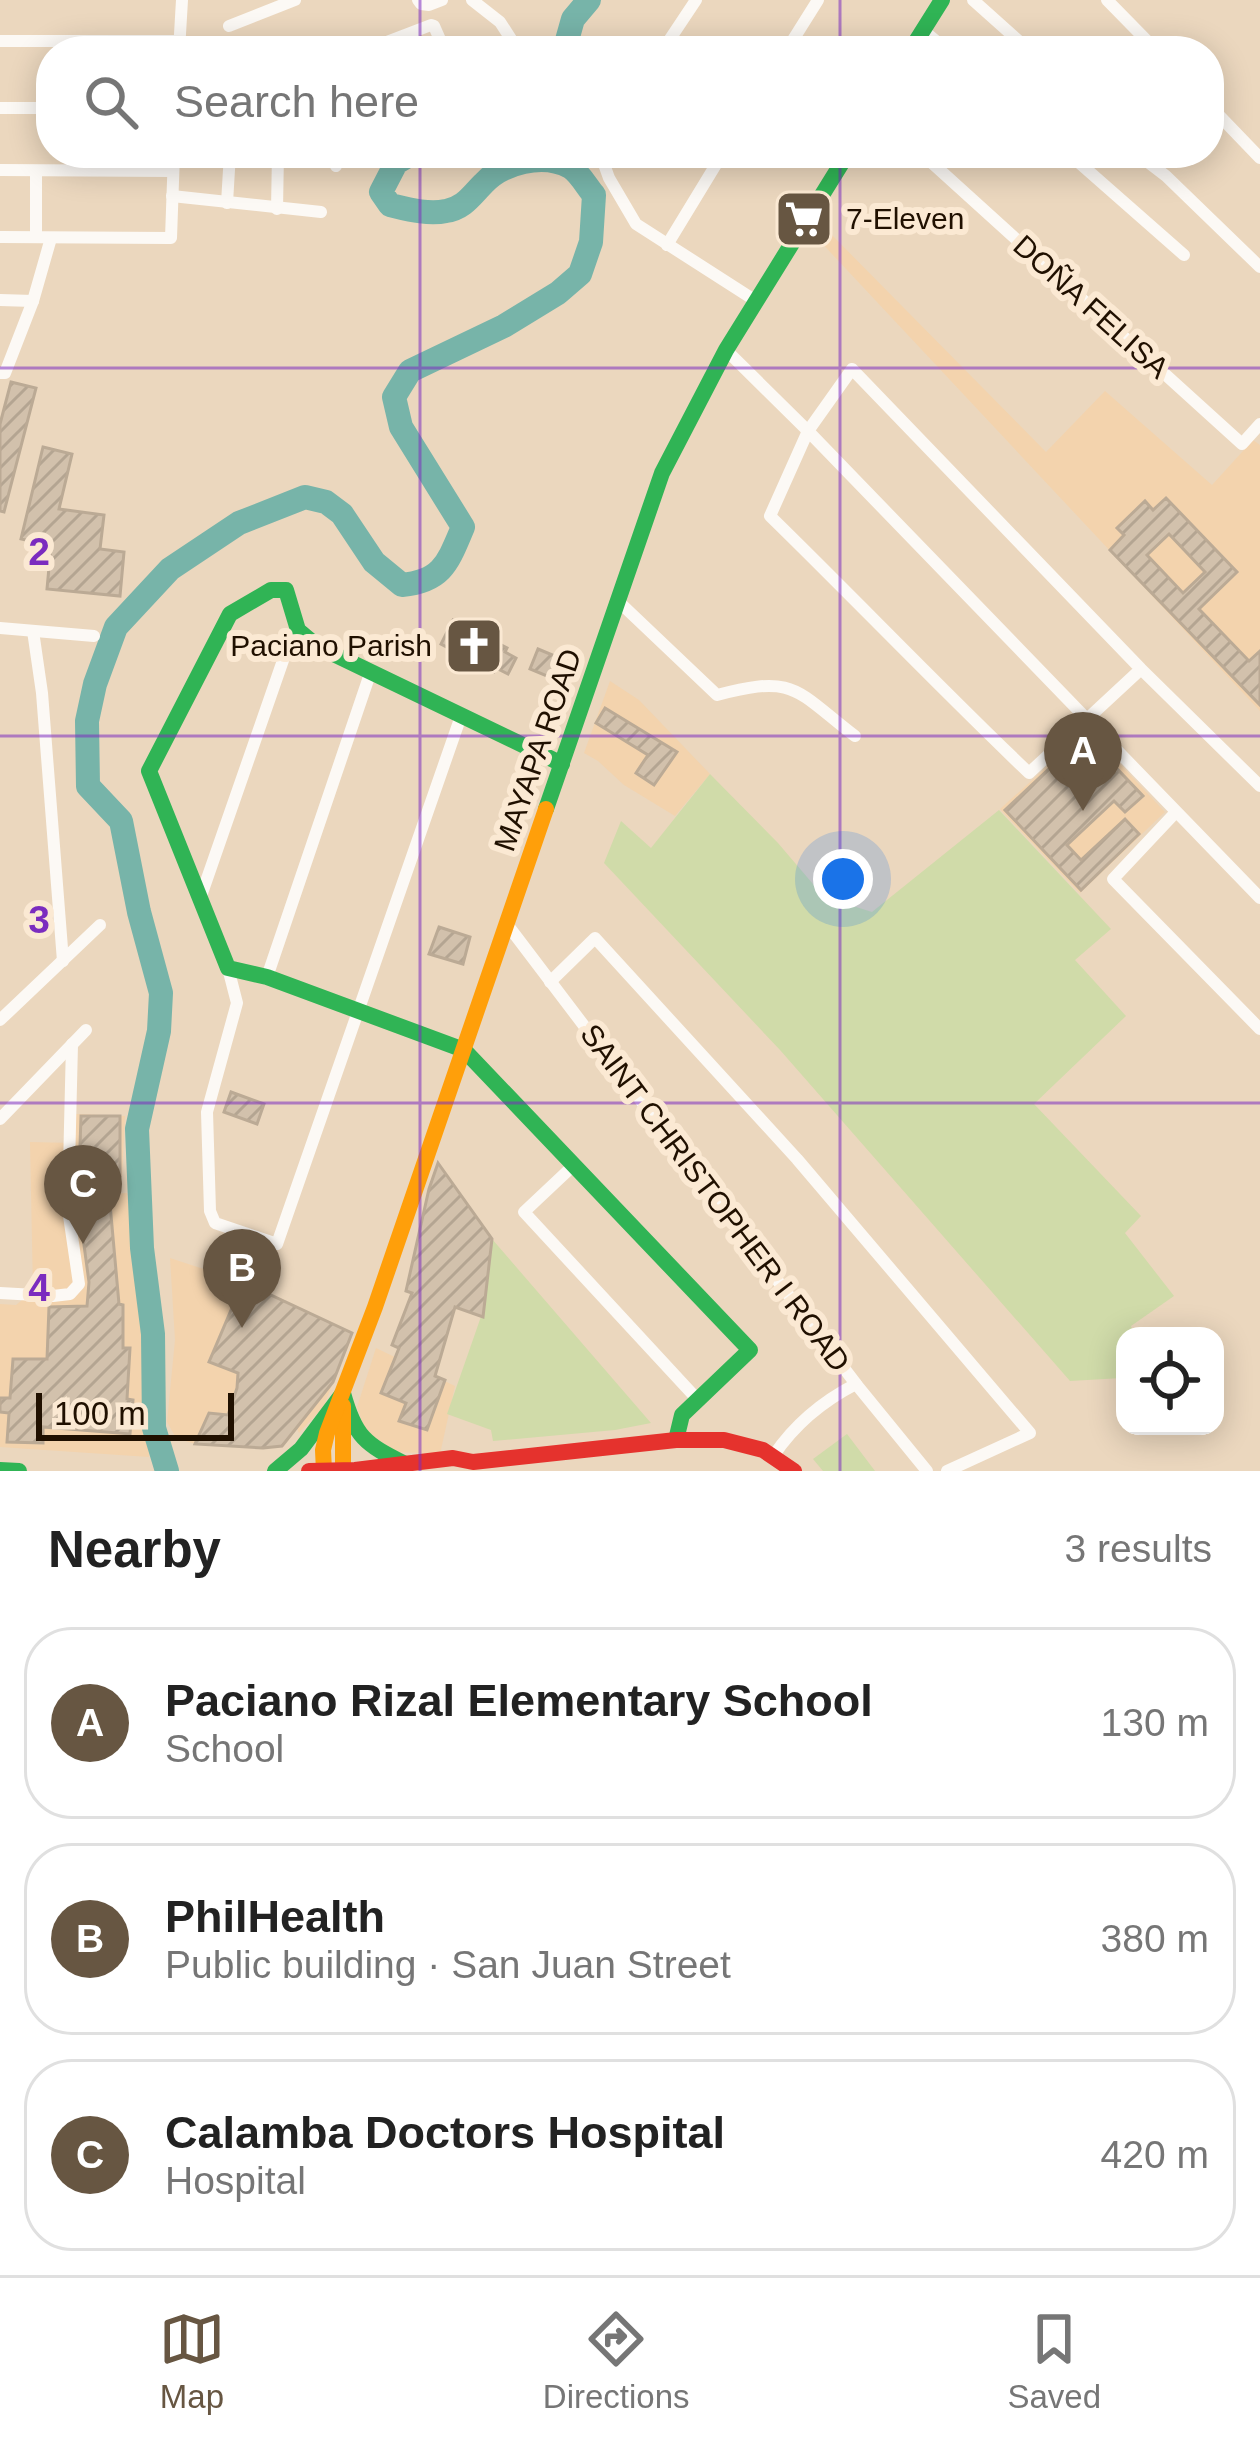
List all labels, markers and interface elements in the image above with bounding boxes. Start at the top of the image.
search box [36,36,1224,168]
icon: search [78,69,144,135]
text: Search here [174,76,419,127]
supermarket icon: 7-Eleven [773,188,835,250]
place label: 7-Eleven [846,202,964,235]
street label: DOÑA FELISA [1007,229,1175,385]
text: 2 [28,530,50,573]
church icon: Paciano Parish [443,615,505,677]
place label: Paciano Parish [230,629,432,662]
street label: MAYAPA ROAD [487,644,588,855]
pin: A [1044,712,1122,811]
your location [813,849,873,909]
text: 3 [28,898,50,941]
street label: SAINT CHRISTOPHER I ROAD [574,1018,857,1378]
pin: C [44,1145,122,1244]
pin: B [203,1229,281,1328]
text: 4 [28,1266,50,1309]
map controls [1116,1327,1224,1435]
button: locate [1116,1327,1224,1435]
scale bar [36,1387,234,1440]
text: 100 m [54,1395,146,1432]
text: Nearby [48,1521,221,1578]
text: 3 results [1065,1527,1212,1570]
text: Paciano Rizal Elementary School [165,1675,873,1726]
text: A [76,1701,104,1744]
text: 130 m [1101,1701,1209,1744]
text: School [165,1727,284,1770]
text: PhilHealth [165,1891,385,1942]
text: B [76,1917,104,1960]
text: 380 m [1101,1917,1209,1960]
text: Public building · San Juan Street [165,1943,731,1986]
text: Calamba Doctors Hospital [165,2107,725,2158]
text: C [76,2133,104,2176]
text: 420 m [1101,2133,1209,2176]
text: Hospital [165,2159,306,2202]
tab: Map [159,2306,225,2416]
tab: Directions [543,2306,690,2416]
tab: Saved [1007,2306,1101,2416]

